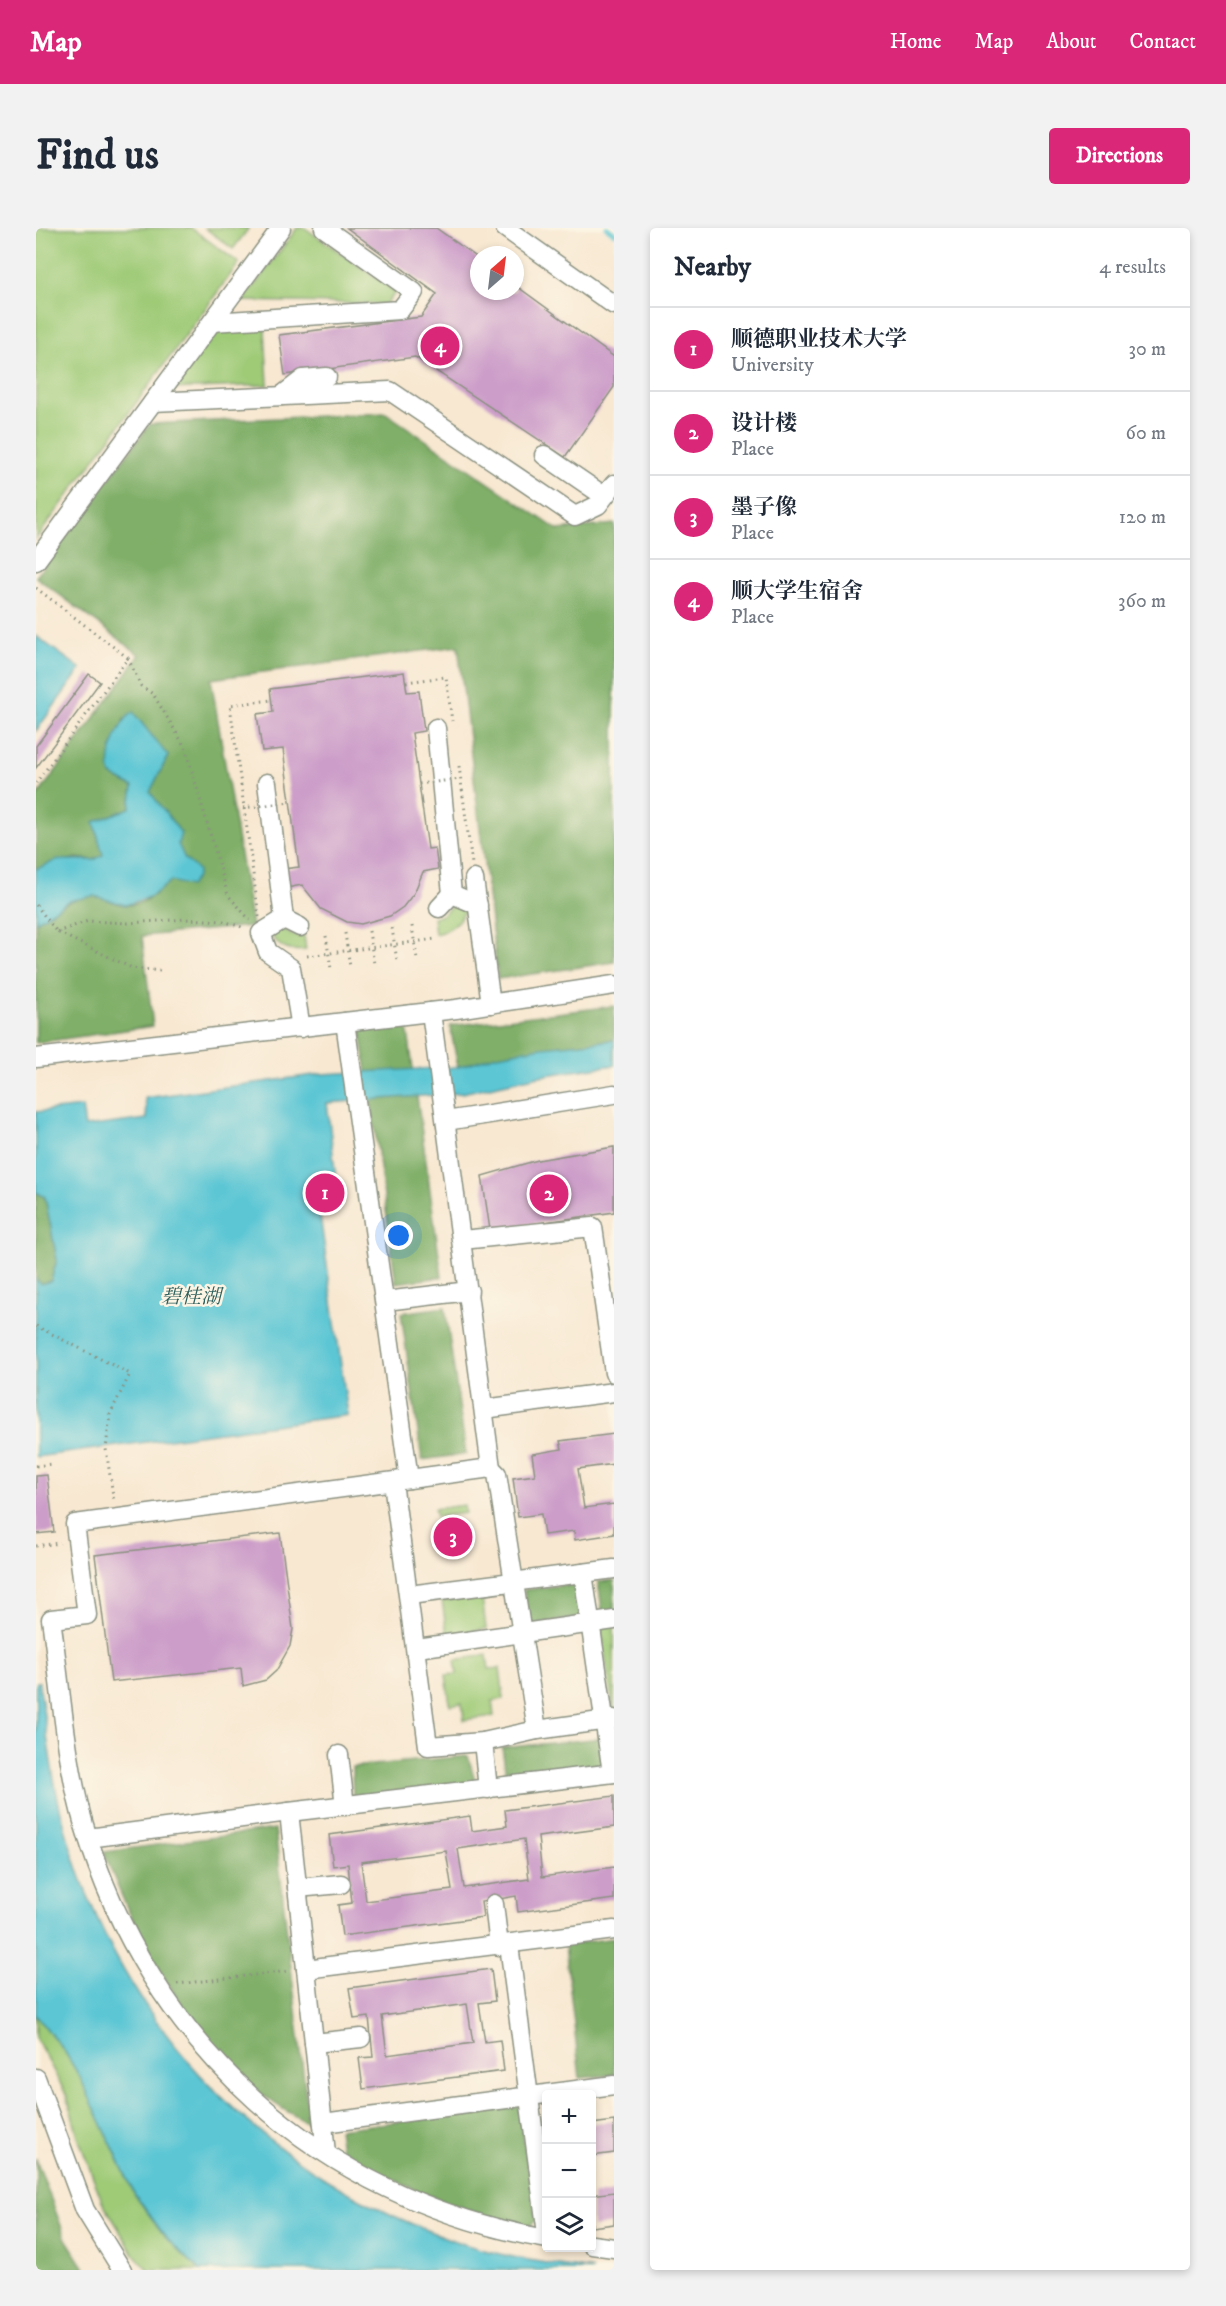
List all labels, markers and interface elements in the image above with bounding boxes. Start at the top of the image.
text: Map [30,25,82,60]
text: Home [890,29,942,55]
text: Map [975,29,1013,55]
text: About [1046,29,1097,55]
text: Contact [1130,29,1196,55]
button: Directions [1049,128,1190,184]
text: Find us [36,130,159,182]
north arrow [470,246,524,300]
text: Nearby [674,251,751,284]
text: 4 results [1099,255,1166,280]
pin: 4 [420,324,460,368]
text: 顺德职业技术大学 [731,326,907,353]
text: 1 [690,337,697,362]
text: 30 m [1128,337,1166,362]
text: University [731,353,814,378]
text: 设计楼 [731,410,797,437]
text: 2 [689,421,698,446]
text: 60 m [1126,421,1166,446]
text: Place [731,437,774,462]
text: 墨子像 [731,494,797,521]
text: 3 [690,505,697,530]
text: 120 m [1119,505,1166,530]
text: Place [731,521,774,546]
text: 顺大学生宿舍 [731,578,863,605]
text: 4 [688,589,699,614]
text: 360 m [1118,589,1166,614]
text: Place [731,605,774,630]
pin: 1 [306,1170,344,1216]
pin: 2 [530,1172,568,1216]
your location [384,1221,413,1250]
water label: 碧桂湖 [161,1285,224,1310]
pin: 3 [434,1514,472,1560]
map controls [542,2090,596,2252]
button: + [542,2090,596,2144]
button: − [542,2144,596,2198]
button: layers [542,2198,596,2252]

